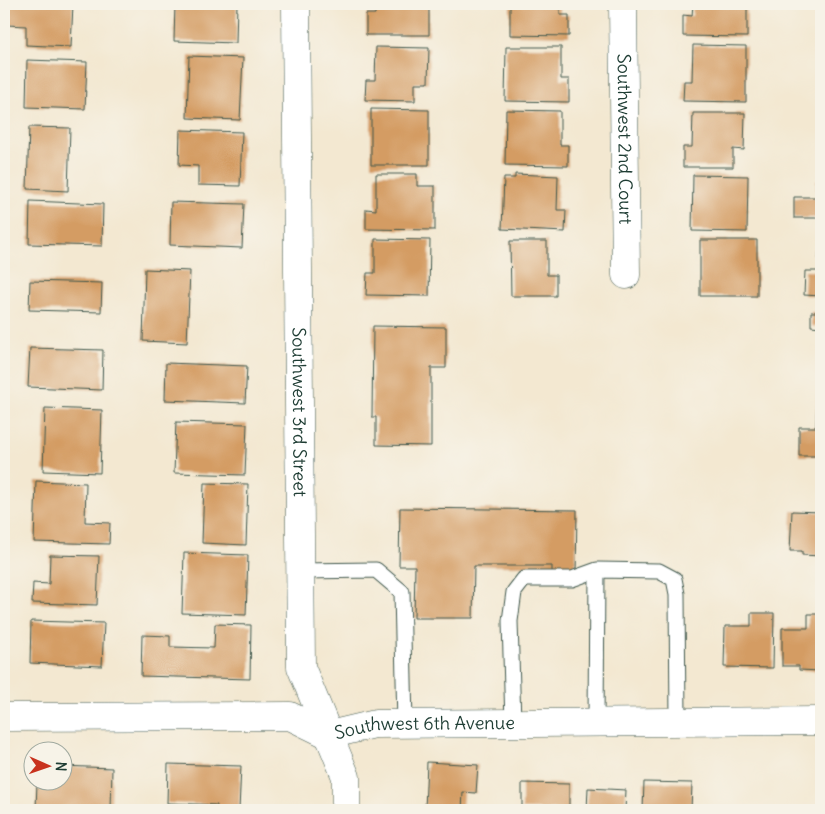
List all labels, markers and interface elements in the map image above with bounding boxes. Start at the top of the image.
street label: Southwest 2nd Court [613,54,637,224]
street label: Southwest 3rd Street [287,327,312,497]
street label: Southwest 6th Avenue [332,711,515,744]
north arrow [22,742,72,792]
text: N [52,761,70,772]

